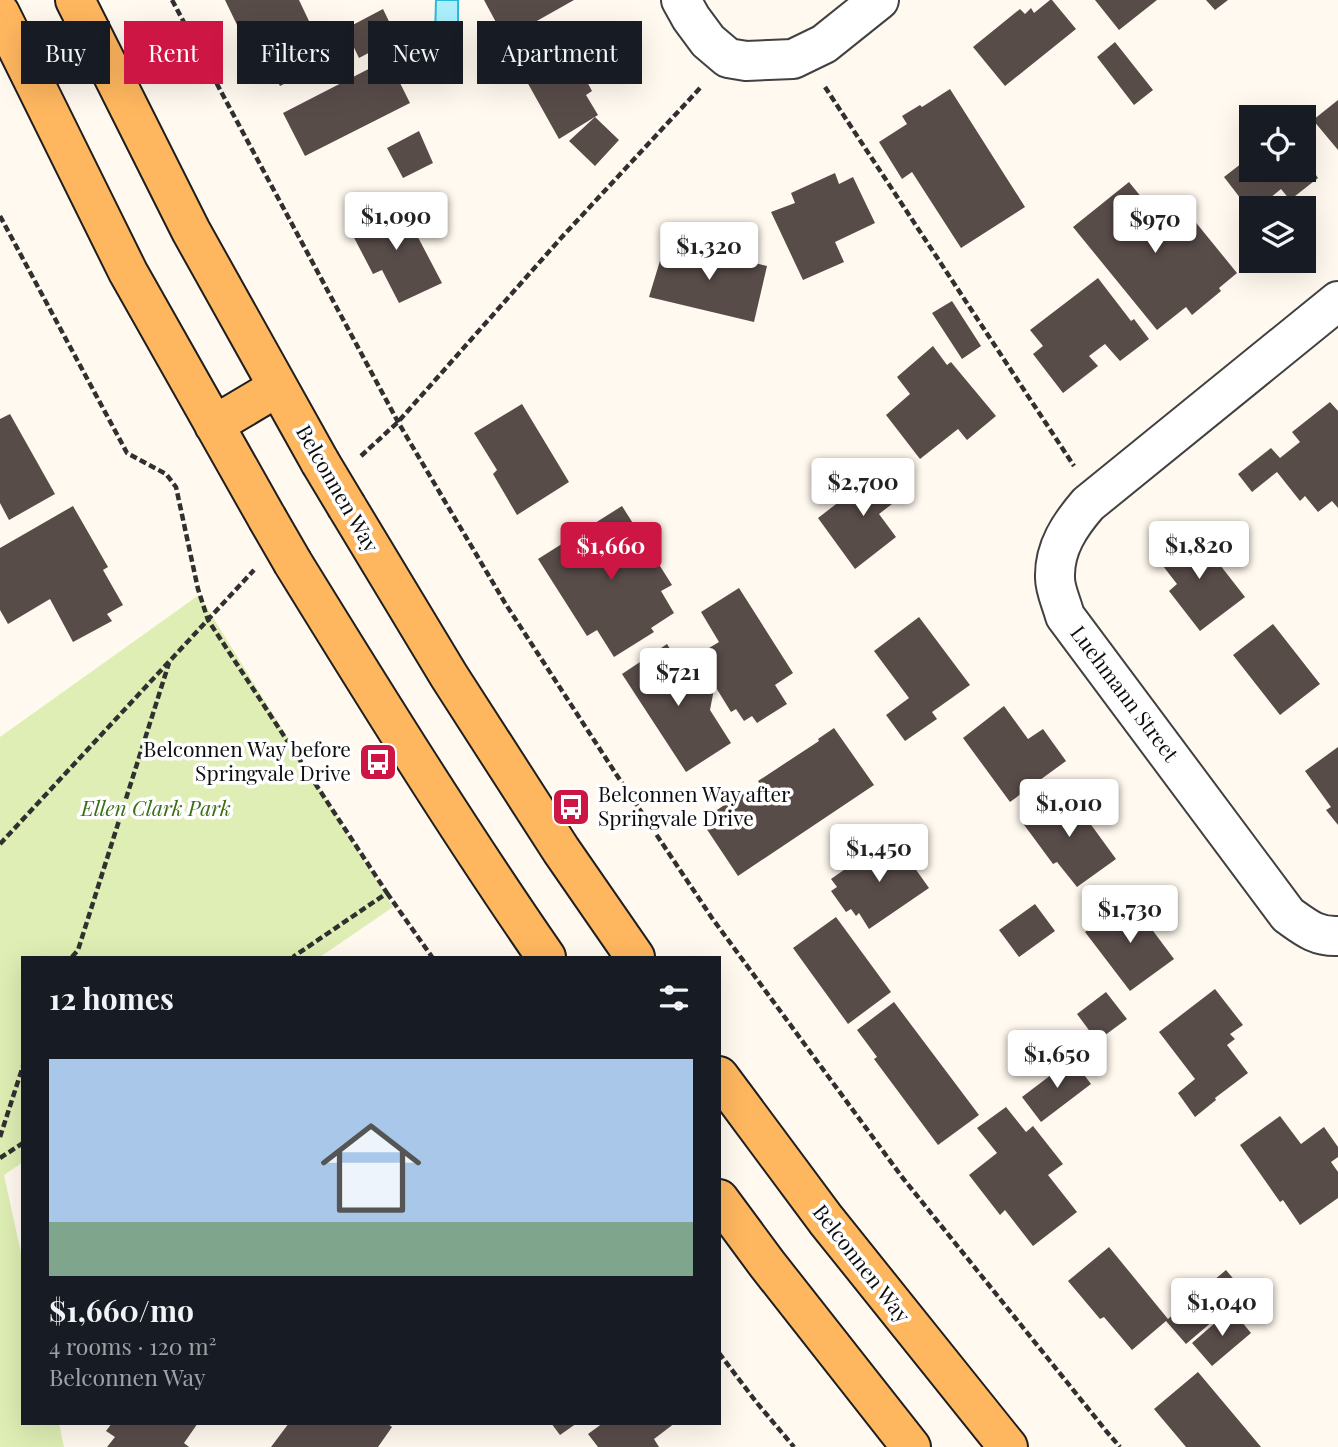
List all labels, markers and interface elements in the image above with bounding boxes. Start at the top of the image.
chip: Buy [21,21,110,84]
chip: Rent [124,21,223,84]
chip: Filters [237,21,354,84]
chip: New [368,21,463,84]
chip: Apartment [477,21,642,84]
map controls [1239,105,1316,273]
button: locate [1239,105,1316,182]
pin: $1,090 [339,192,453,252]
pin: $970 [1114,196,1196,255]
button: layers [1239,196,1316,273]
text: $1,090 [361,199,431,230]
text: $970 [1129,202,1181,233]
pin: $1,320 [652,222,766,282]
text: $1,320 [676,229,742,260]
street label: Belconnen Way [291,419,387,557]
pin: $2,700 [806,458,920,518]
text: $2,700 [827,465,899,496]
pin: $1,660 [554,522,668,582]
pin: $1,820 [1142,522,1256,581]
text: $1,820 [1165,528,1233,559]
text: $1,660 [577,529,645,560]
street label: Luehmann Street [1065,619,1186,767]
pin: $721 [637,648,719,708]
text: $721 [656,655,700,686]
place label: Belconnen Way before Springvale Drive [143,734,351,786]
bus stop icon: Belconnen Way before Springvale Drive [357,741,399,783]
place label: Belconnen Way after Springvale Drive [598,779,791,831]
pin: $1,010 [1012,780,1126,839]
bus stop icon: Belconnen Way after Springvale Drive [550,786,592,828]
text: $1,010 [1036,786,1102,817]
park label: Ellen Clark Park [80,793,231,821]
pin: $1,450 [822,824,936,884]
text: $1,450 [846,831,912,862]
pin: $1,730 [1073,886,1187,945]
text: $1,730 [1098,892,1162,923]
text: 12 homes [49,978,174,1018]
icon: filters [655,979,693,1017]
pin: $1,650 [1000,1030,1114,1090]
text: $1,650 [1024,1037,1090,1068]
icon: home [308,1105,434,1231]
street label: Belconnen Way [808,1198,918,1328]
pin: $1,040 [1165,1278,1279,1338]
text: $1,040 [1187,1285,1257,1316]
text: $1,660/mo [49,1290,194,1330]
text: 4 rooms · 120 m² [49,1330,217,1361]
text: Belconnen Way [49,1361,205,1392]

